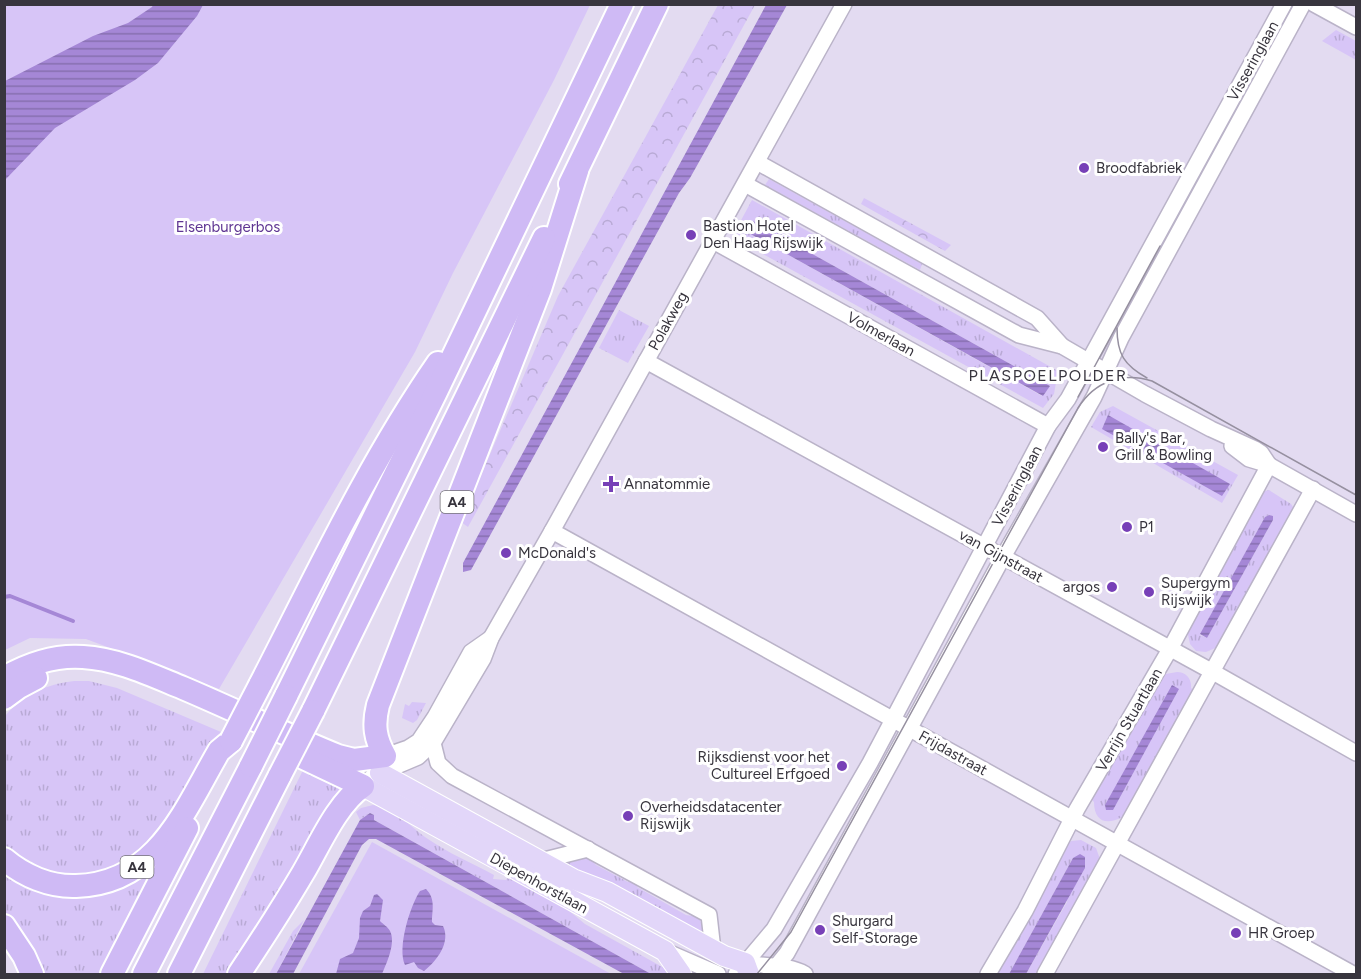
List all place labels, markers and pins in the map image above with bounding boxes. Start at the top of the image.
place label: Broodfabriek [1096,159,1183,177]
marker: Broodfabriek [1077,161,1091,175]
place label: Bastion Hotel Den Haag Rijswijk [703,217,824,252]
marker: Bastion Hotel Den Haag Rijswijk [684,228,698,242]
place label: Bally's Bar, Grill & Bowling [1115,429,1212,464]
marker: Bally's Bar, Grill & Bowling [1096,440,1110,454]
marker: Annatommie [602,475,620,493]
place label: Annatommie [624,475,710,493]
place label: P1 [1139,518,1154,536]
marker: P1 [1120,520,1134,534]
place label: McDonald's [518,544,596,562]
marker: McDonald's [499,546,513,560]
place label: Supergym Rijswijk [1161,574,1230,609]
place label: argos [1063,578,1100,596]
marker: argos [1105,580,1119,594]
marker: Supergym Rijswijk [1142,585,1156,599]
place label: Rijksdienst voor het Cultureel Erfgoed [698,748,830,783]
marker: Rijksdienst voor het Cultureel Erfgoed [835,759,849,773]
place label: Overheidsdatacenter Rijswijk [640,798,782,833]
marker: Overheidsdatacenter Rijswijk [621,809,635,823]
place label: Shurgard Self-Storage [832,912,918,947]
marker: Shurgard Self-Storage [813,923,827,937]
place label: HR Groep [1248,924,1315,942]
marker: HR Groep [1229,926,1243,940]

